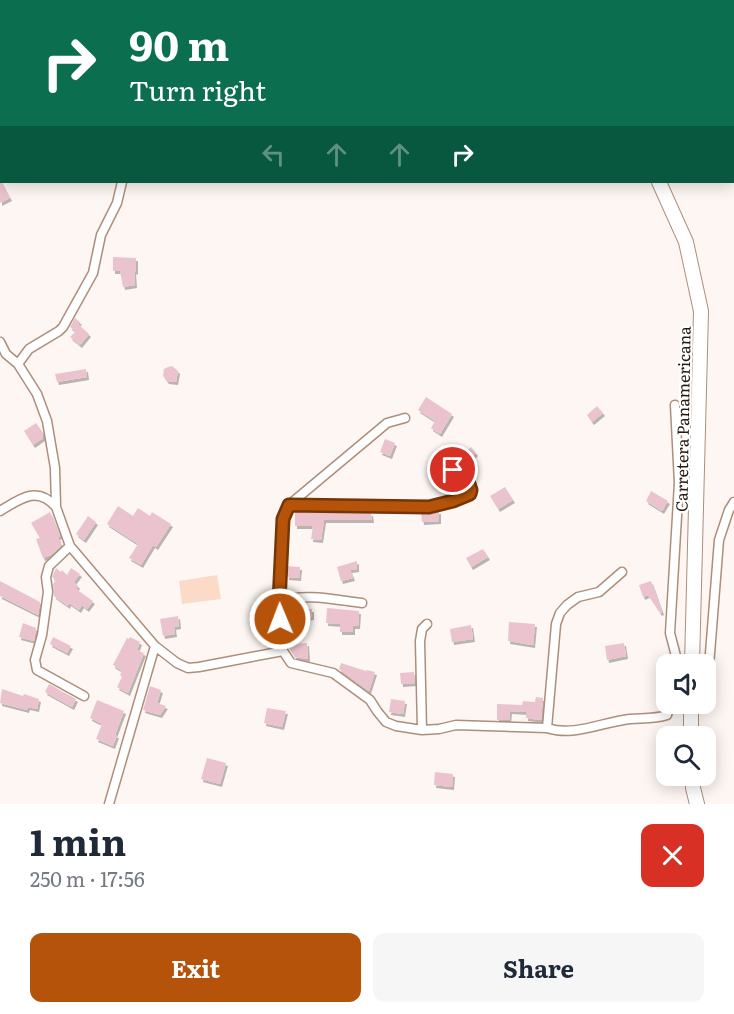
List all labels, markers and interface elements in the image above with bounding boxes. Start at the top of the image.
text: 90 m [129,12,229,74]
icon: right [30,24,108,102]
text: Turn right [129,69,266,109]
icon: left [257,138,290,171]
icon: ahead [320,138,353,171]
icon: ahead [383,138,416,171]
icon: right [446,138,479,171]
street label: Carretera Panamericana [668,326,696,512]
pin [427,444,478,495]
icon: arrive [436,453,469,486]
position arrow [248,587,312,651]
map controls [656,654,716,786]
button: sound [656,654,716,714]
button: search [656,726,716,786]
text: 1 min [30,814,126,867]
button: close [641,824,704,887]
text: 250 m · 17:56 [30,863,145,893]
button: Exit [30,933,361,1002]
button: Share [373,933,704,1002]

